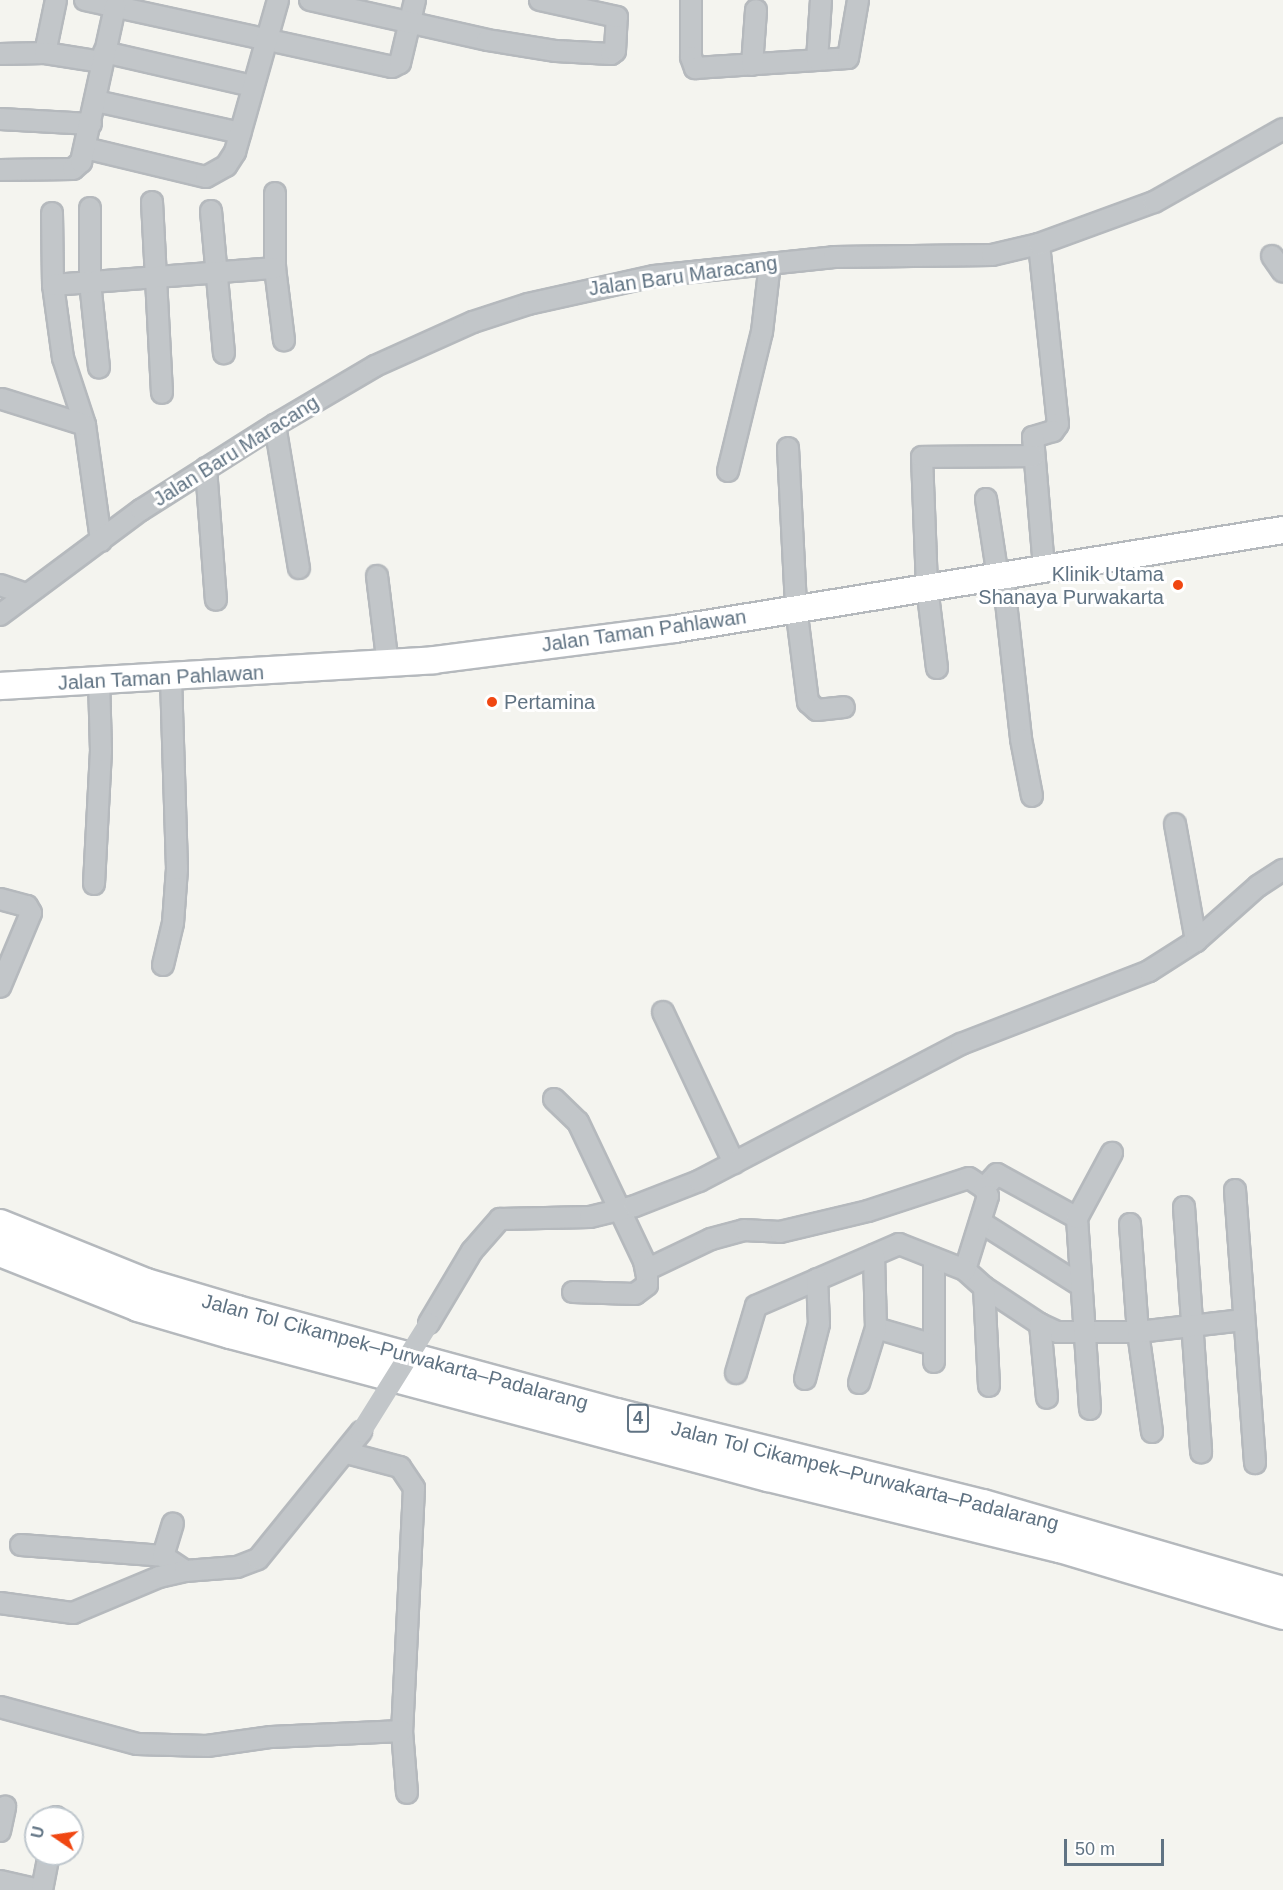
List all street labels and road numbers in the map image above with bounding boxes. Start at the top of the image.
street label: Jalan Baru Maracang [587,251,779,301]
street label: Jalan Baru Maracang [149,390,323,512]
street label: Jalan Taman Pahlawan [540,605,748,657]
street label: Jalan Taman Pahlawan [57,661,265,695]
street label: Jalan Tol Cikampek–Purwakarta–Padalarang [199,1289,591,1415]
road number: 4 [626,1403,650,1433]
street label: Jalan Tol Cikampek–Purwakarta–Padalarang [668,1416,1062,1536]

